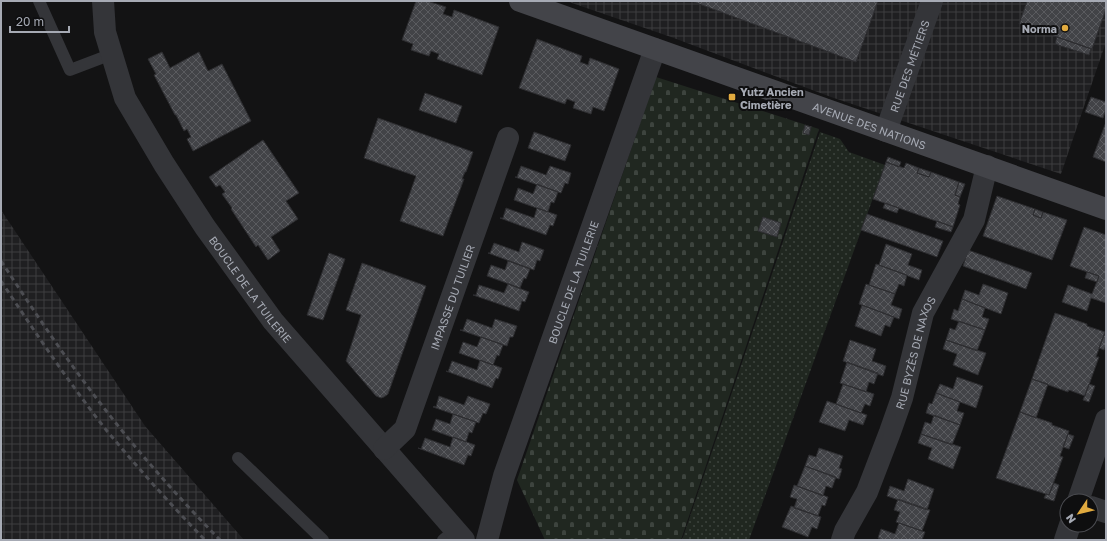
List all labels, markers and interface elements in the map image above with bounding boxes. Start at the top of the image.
scale bar [10,8,69,34]
text: 20 m [16,14,44,29]
street label: RUE DES MÉTIERS [887,18,931,114]
place label: Norma [1022,22,1057,35]
marker: Norma [1060,23,1070,33]
place label: Yutz Ancien Cimetière [740,85,804,111]
marker: Yutz Ancien Cimetière [727,92,737,102]
street label: AVENUE DES NATIONS [811,99,928,151]
street label: BOUCLE DE LA TUILERIE [545,218,600,345]
street label: BOUCLE DE LA TUILERIE [207,233,295,345]
street label: IMPASSE DU TUILIER [427,243,476,351]
street label: RUE BYZÈS DE NAXOS [892,294,938,411]
north arrow [1059,493,1099,533]
text: N [1063,512,1078,526]

